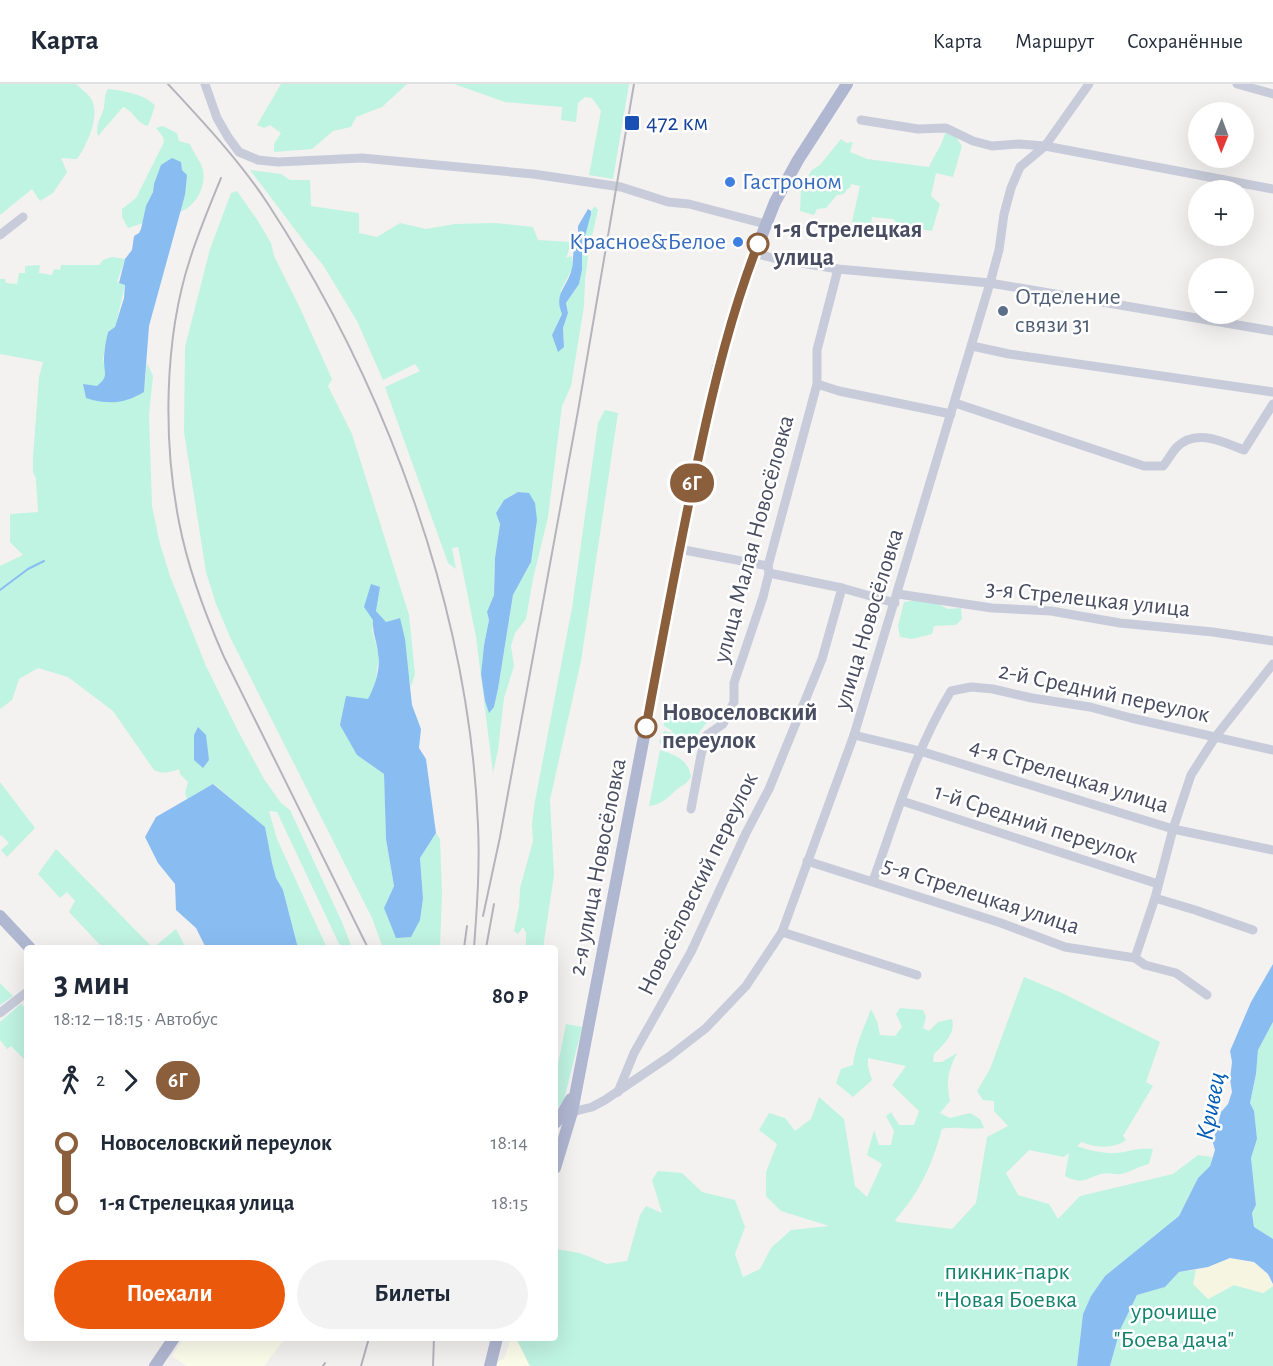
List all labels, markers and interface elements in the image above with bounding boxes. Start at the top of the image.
text: Карта [30,27,99,55]
text: Карта [933,31,982,52]
text: Маршрут [1015,31,1094,52]
text: Сохранённые [1127,31,1243,52]
north arrow [1188,102,1254,168]
map controls [1188,102,1254,324]
place label: 472 км [646,111,708,135]
marker: 472 км [623,114,641,132]
place label: Гастроном [742,170,842,194]
marker: Гастроном [723,175,737,189]
button: + [1188,180,1254,246]
place label: 1-я Стрелецкая улица [773,218,922,270]
place label: Красное&Белое [569,230,726,254]
marker: 1-я Стрелецкая улица [747,233,769,255]
marker: Красное&Белое [731,235,745,249]
button: − [1188,258,1254,324]
place label: Отделение связи 31 [1015,285,1121,337]
marker: Отделение связи 31 [996,304,1010,318]
street label: улица Малая Новосёловка [709,413,799,666]
line badge: 6Г [665,464,719,502]
text: 6Г [682,473,702,494]
street label: улица Новосёловка [830,526,908,713]
street label: 3-я Стрелецкая улица [985,576,1191,622]
street label: 2-й Средний переулок [996,659,1212,727]
place label: Новоселовский переулок [662,701,817,753]
marker: Новоселовский переулок [635,716,657,738]
street label: 4-я Стрелецкая улица [966,734,1172,818]
street label: 2-я улица Новосёловка [565,756,631,978]
street label: Новосёловский переулок [634,769,762,999]
street label: 1-й Средний переулок [931,780,1141,868]
street label: 5-я Стрелецкая улица [879,853,1083,939]
text: 3 мин [54,968,130,1001]
text: 80 ₽ [492,985,528,1007]
text: 18:12 – 18:15 · Автобус [54,1009,218,1029]
icon: walk [54,1064,87,1097]
icon: forward [114,1064,147,1097]
text: 2 [96,1070,105,1090]
text: 6Г [168,1070,188,1091]
water label: Кривец [1192,1070,1230,1142]
text: Новоселовский переулок [100,1132,332,1154]
text: 18:14 [491,1133,528,1153]
text: 1-я Стрелецкая улица [100,1192,294,1214]
text: 18:15 [492,1193,528,1213]
button: Поехали [54,1260,285,1329]
button: Билеты [297,1260,528,1329]
park label: пикник-парк "Новая Боевка [937,1260,1077,1312]
park label: урочище "Боева дача" [1114,1300,1234,1352]

